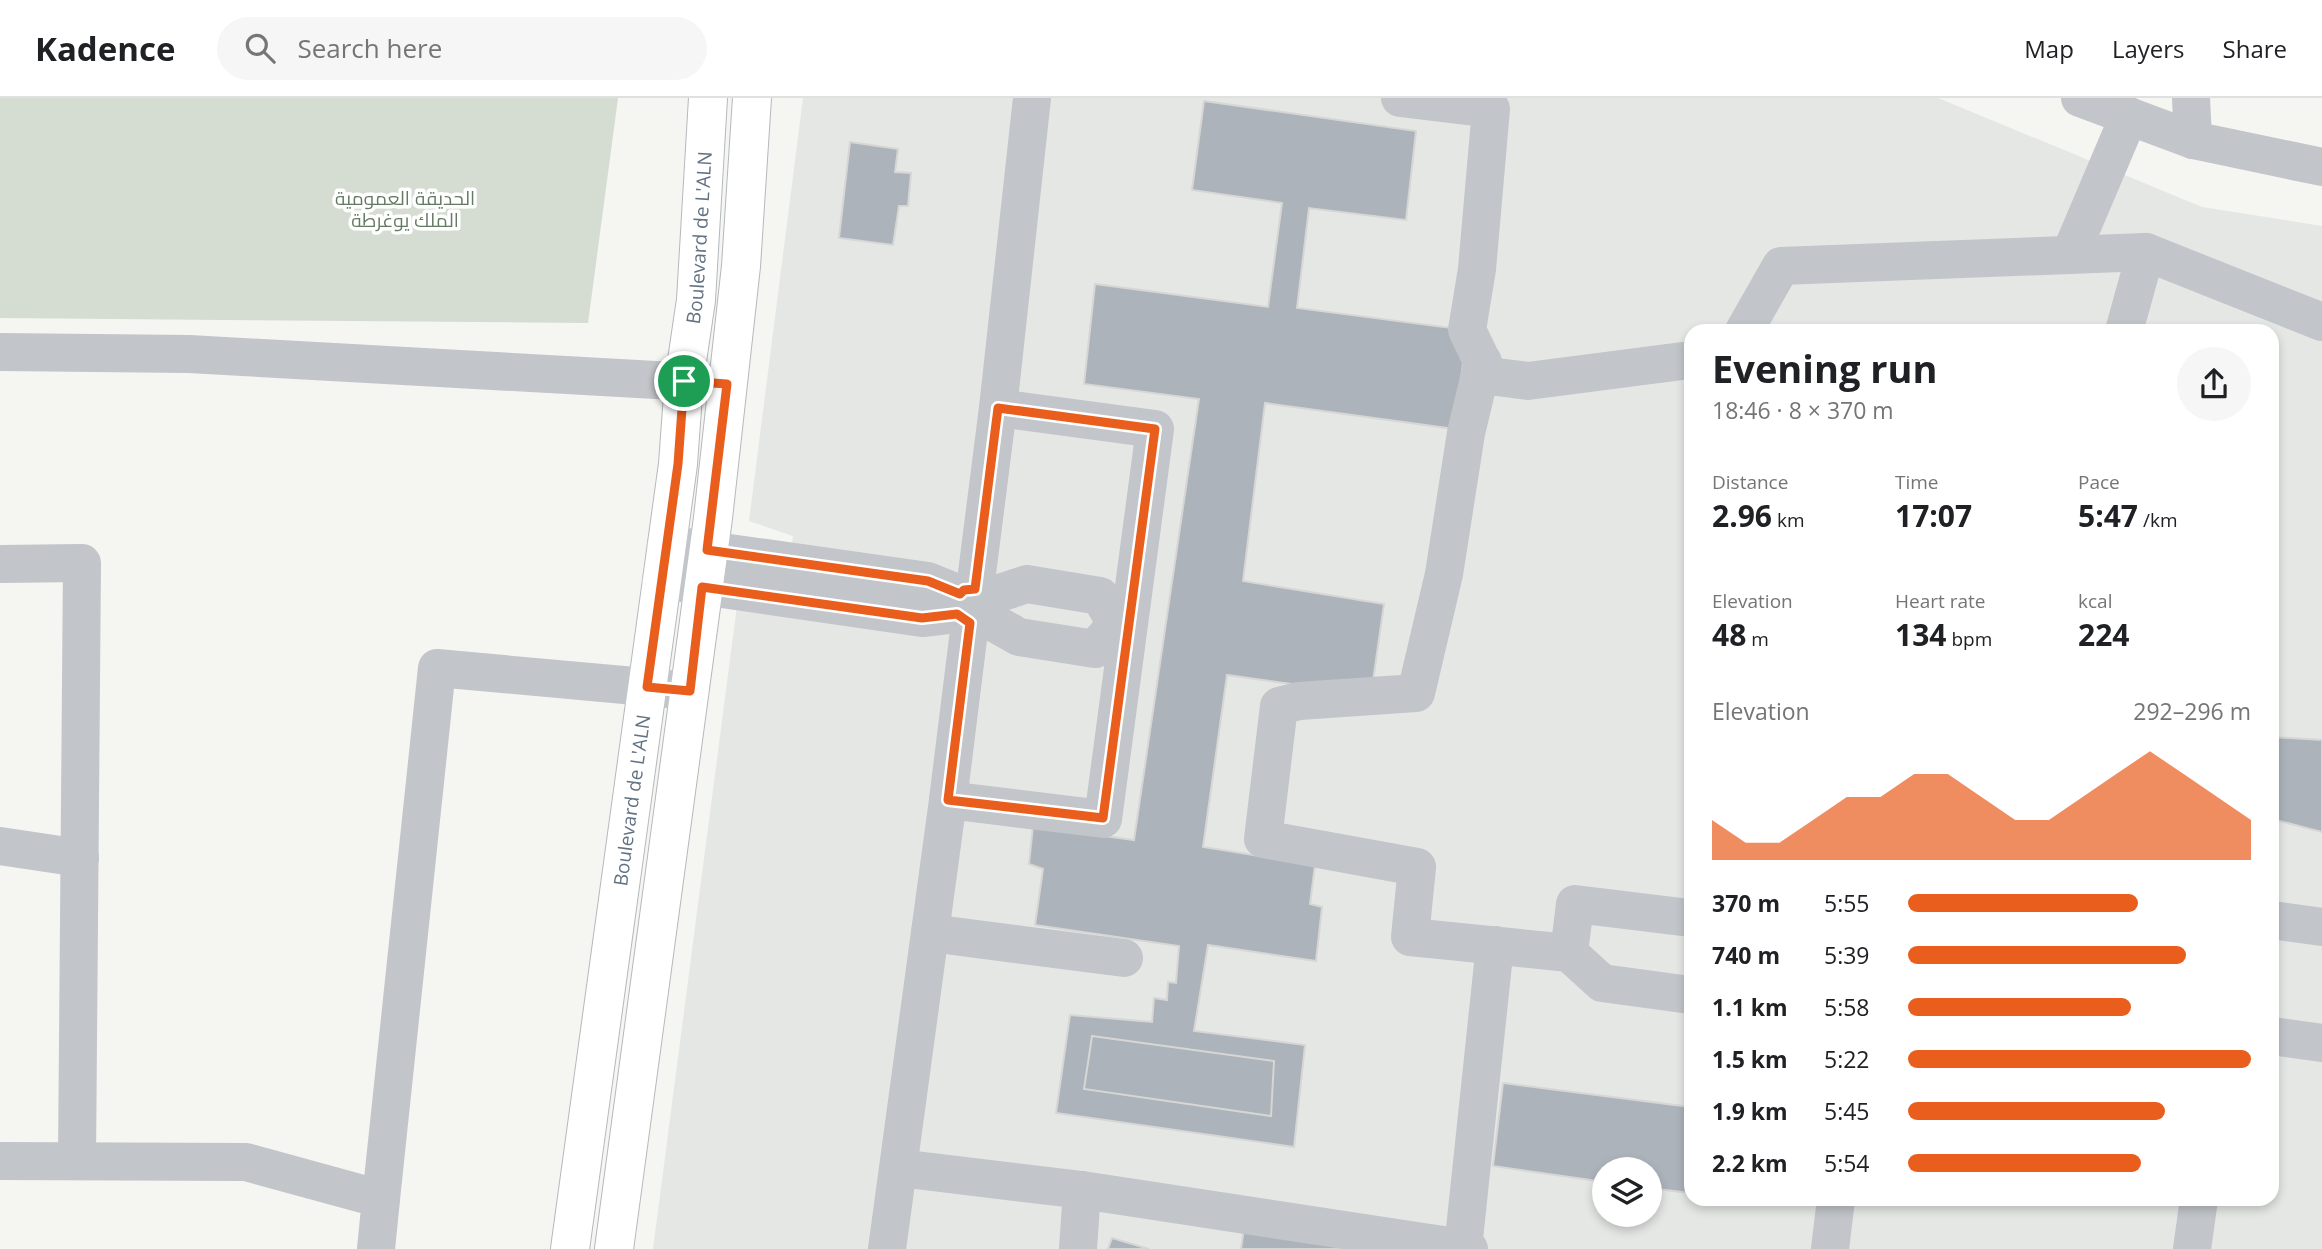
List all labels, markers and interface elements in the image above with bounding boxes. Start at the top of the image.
search box [217,17,707,80]
text: Kadence [35,26,175,71]
icon: search [241,29,279,67]
text: Search here [297,30,442,66]
text: Map [2024,32,2074,65]
text: Layers [2112,32,2185,65]
text: Share [2223,32,2287,65]
street label: Boulevard de L'ALN [680,151,718,326]
park label: الحديقة العمومية الملك يوغرطة [335,185,475,233]
text: Evening run [1712,342,1937,394]
button: share [2177,347,2251,421]
pin [654,351,714,411]
icon: arrive [665,362,703,400]
text: 18:46 · 8 × 370 m [1712,394,1894,426]
text: Distance [1712,469,1788,495]
text: Time [1895,469,1939,495]
text: Pace [2078,469,2120,495]
text: 2.96 [1712,495,1772,536]
text: 17:07 [1895,495,1972,536]
text: 5:47 [2078,495,2138,536]
text: km [1772,507,1805,533]
text: /km [2138,507,2178,533]
text: Elevation [1712,588,1793,614]
text: Heart rate [1895,588,1985,614]
text: kcal [2078,588,2112,614]
text: 48 [1712,614,1746,655]
text: 134 [1895,614,1946,655]
text: 224 [2078,614,2129,655]
text: m [1746,626,1769,652]
text: bpm [1946,626,1992,652]
text: Elevation [1712,695,1810,727]
text: 292–296 m [2133,695,2251,727]
street label: Boulevard de L'ALN [607,713,656,888]
text: 370 m [1712,887,1780,919]
text: 5:55 [1824,887,1870,919]
text: 740 m [1712,939,1780,971]
text: 5:39 [1824,939,1870,971]
text: 1.1 km [1712,991,1788,1023]
text: 5:58 [1824,991,1870,1023]
text: 1.5 km [1712,1043,1788,1075]
text: 5:22 [1824,1043,1870,1075]
text: 1.9 km [1712,1095,1788,1127]
text: 5:45 [1824,1095,1870,1127]
text: 2.2 km [1712,1147,1788,1179]
text: 5:54 [1824,1147,1870,1179]
map controls [1592,1157,1662,1227]
button: layers [1592,1157,1662,1227]

